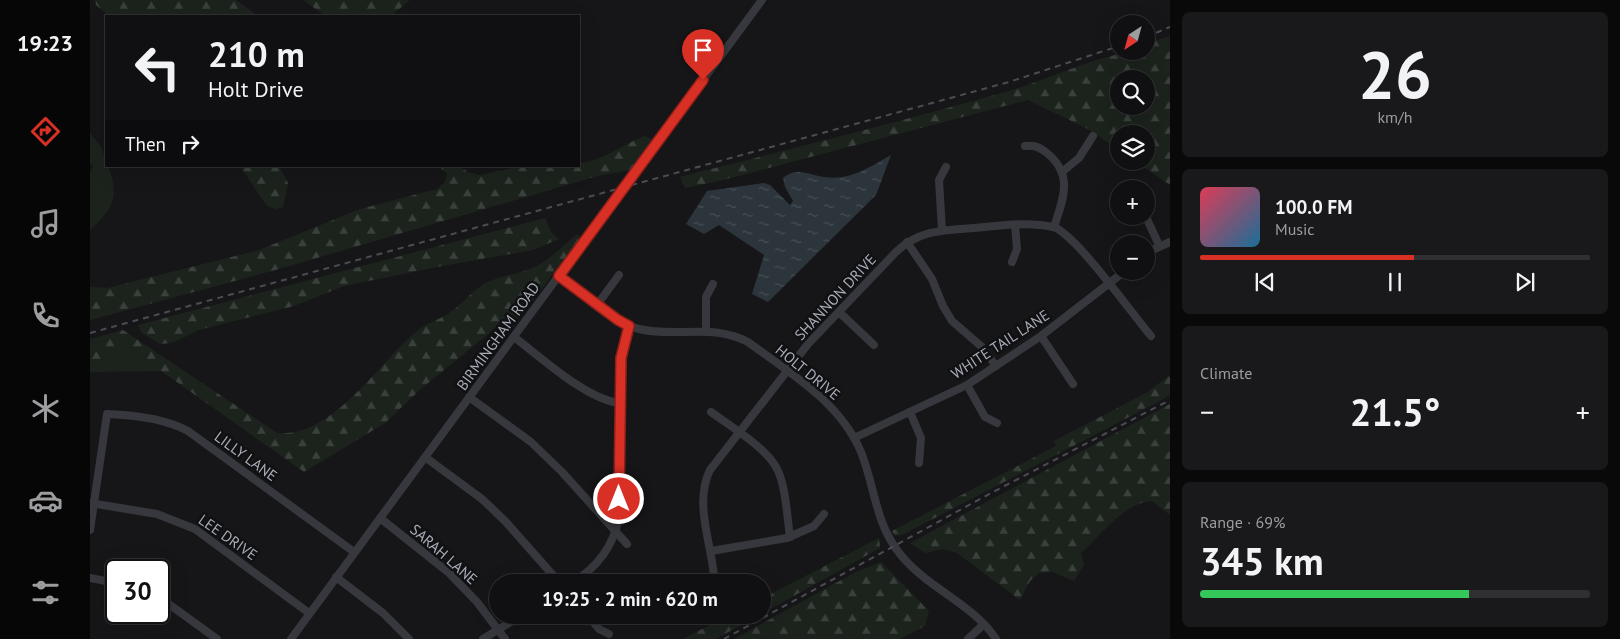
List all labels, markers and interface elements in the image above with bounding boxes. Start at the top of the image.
north arrow [1110,15,1155,60]
map controls [1110,15,1155,280]
text: 19:23 [17,29,73,57]
pin [682,29,724,80]
text: 210 m [208,31,305,77]
text: 26 [1358,32,1432,116]
icon: left [125,35,190,100]
icon: arrive [689,36,717,64]
button: search [1110,70,1155,115]
text: Holt Drive [208,75,304,103]
text: km/h [1377,107,1413,127]
icon: directions [28,114,63,149]
button: layers [1110,125,1155,170]
icon: right [176,130,204,158]
text: Then [125,132,166,156]
button: + [1110,180,1155,225]
text: 100.0 FM [1275,195,1352,219]
icon: music [28,206,63,241]
text: Music [1275,219,1315,239]
button: − [1110,235,1155,280]
street label: SHANNON DRIVE [790,250,880,344]
icon: previous [1251,268,1279,296]
icon: pause [1381,268,1409,296]
icon: next [1511,268,1539,296]
street label: BIRMINGHAM ROAD [452,278,544,394]
icon: phone [28,298,63,333]
street label: WHITE TAIL LANE [947,305,1053,383]
street label: HOLT DRIVE [772,340,844,404]
text: Climate [1200,363,1252,383]
text: 21.5° [1350,387,1440,436]
icon: climate [28,391,63,426]
text: − [1200,393,1214,430]
text: + [1576,393,1590,430]
street label: LILLY LANE [211,427,281,485]
position arrow [592,472,644,524]
icon: car [28,483,63,518]
street label: LEE DRIVE [195,510,261,564]
text: Range · 69% [1200,512,1285,532]
street label: SARAH LANE [406,520,482,588]
text: 345 km [1200,536,1324,585]
speed limit sign: 30 [105,559,170,624]
icon: filters [28,575,63,610]
text: 19:25 · 2 min · 620 m [542,587,718,611]

